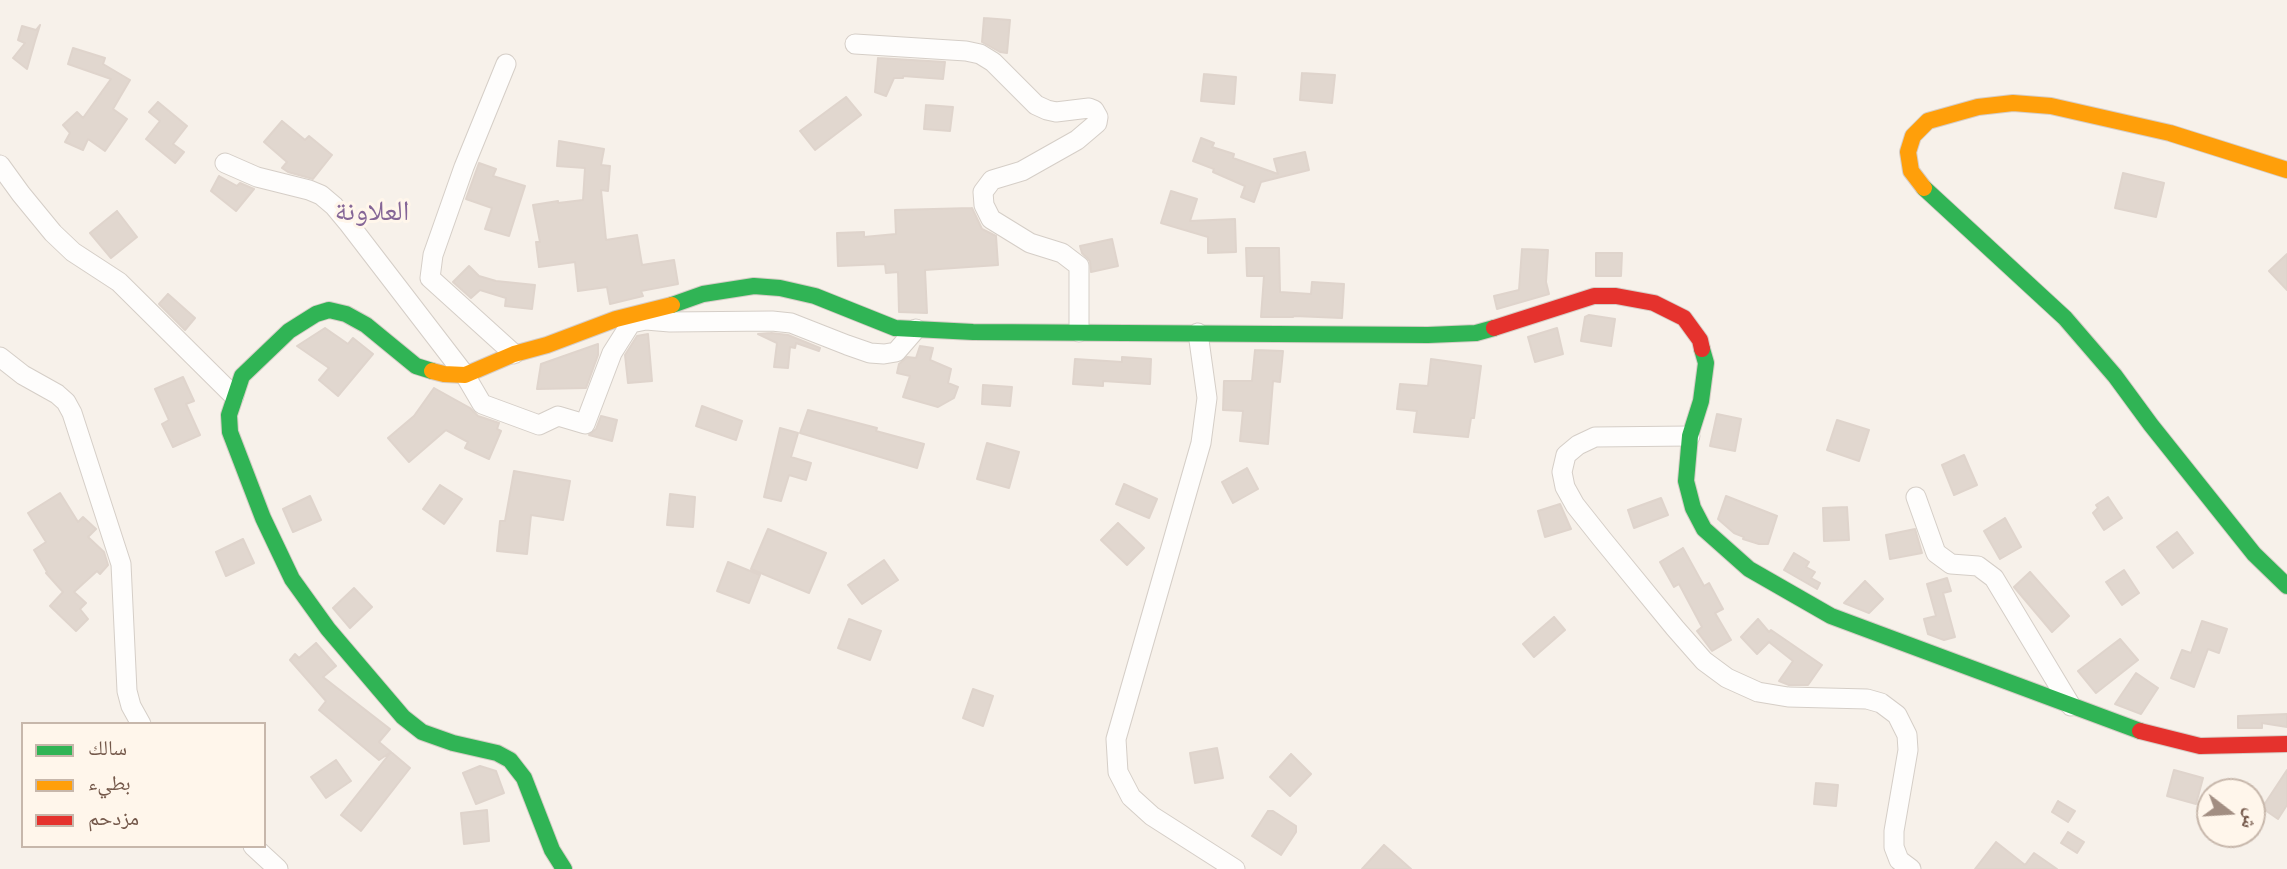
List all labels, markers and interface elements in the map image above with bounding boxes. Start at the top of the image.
district label: العلاونة [335,195,409,229]
legend [21,722,266,848]
text: سالك [88,738,127,759]
text: بطيء [88,773,131,794]
north arrow [2196,778,2266,848]
text: ش [2238,806,2262,831]
text: مزدحم [88,808,139,829]

